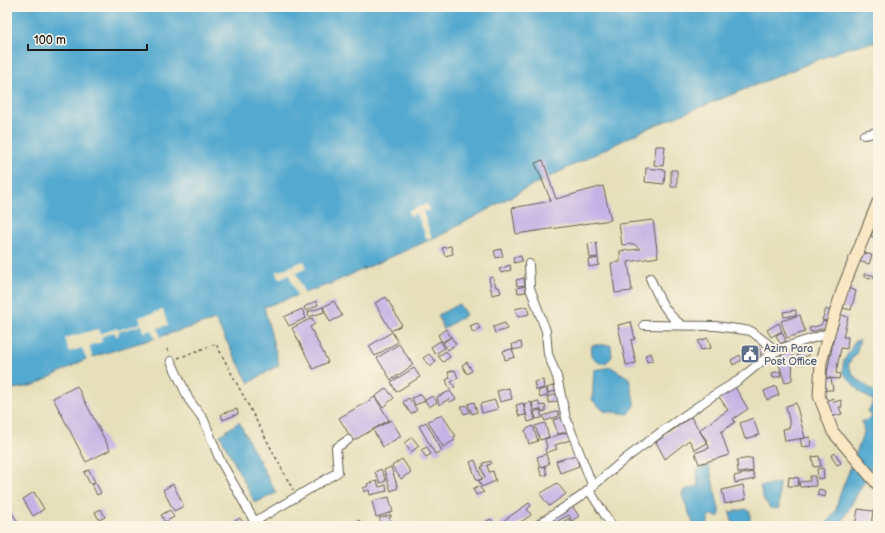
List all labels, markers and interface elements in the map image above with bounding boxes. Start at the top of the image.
scale bar [28,26,147,52]
text: 100 m [34,33,66,48]
place label: Azim Para Post Office [764,342,818,368]
public building icon: Azim Para Post Office [739,343,761,365]

